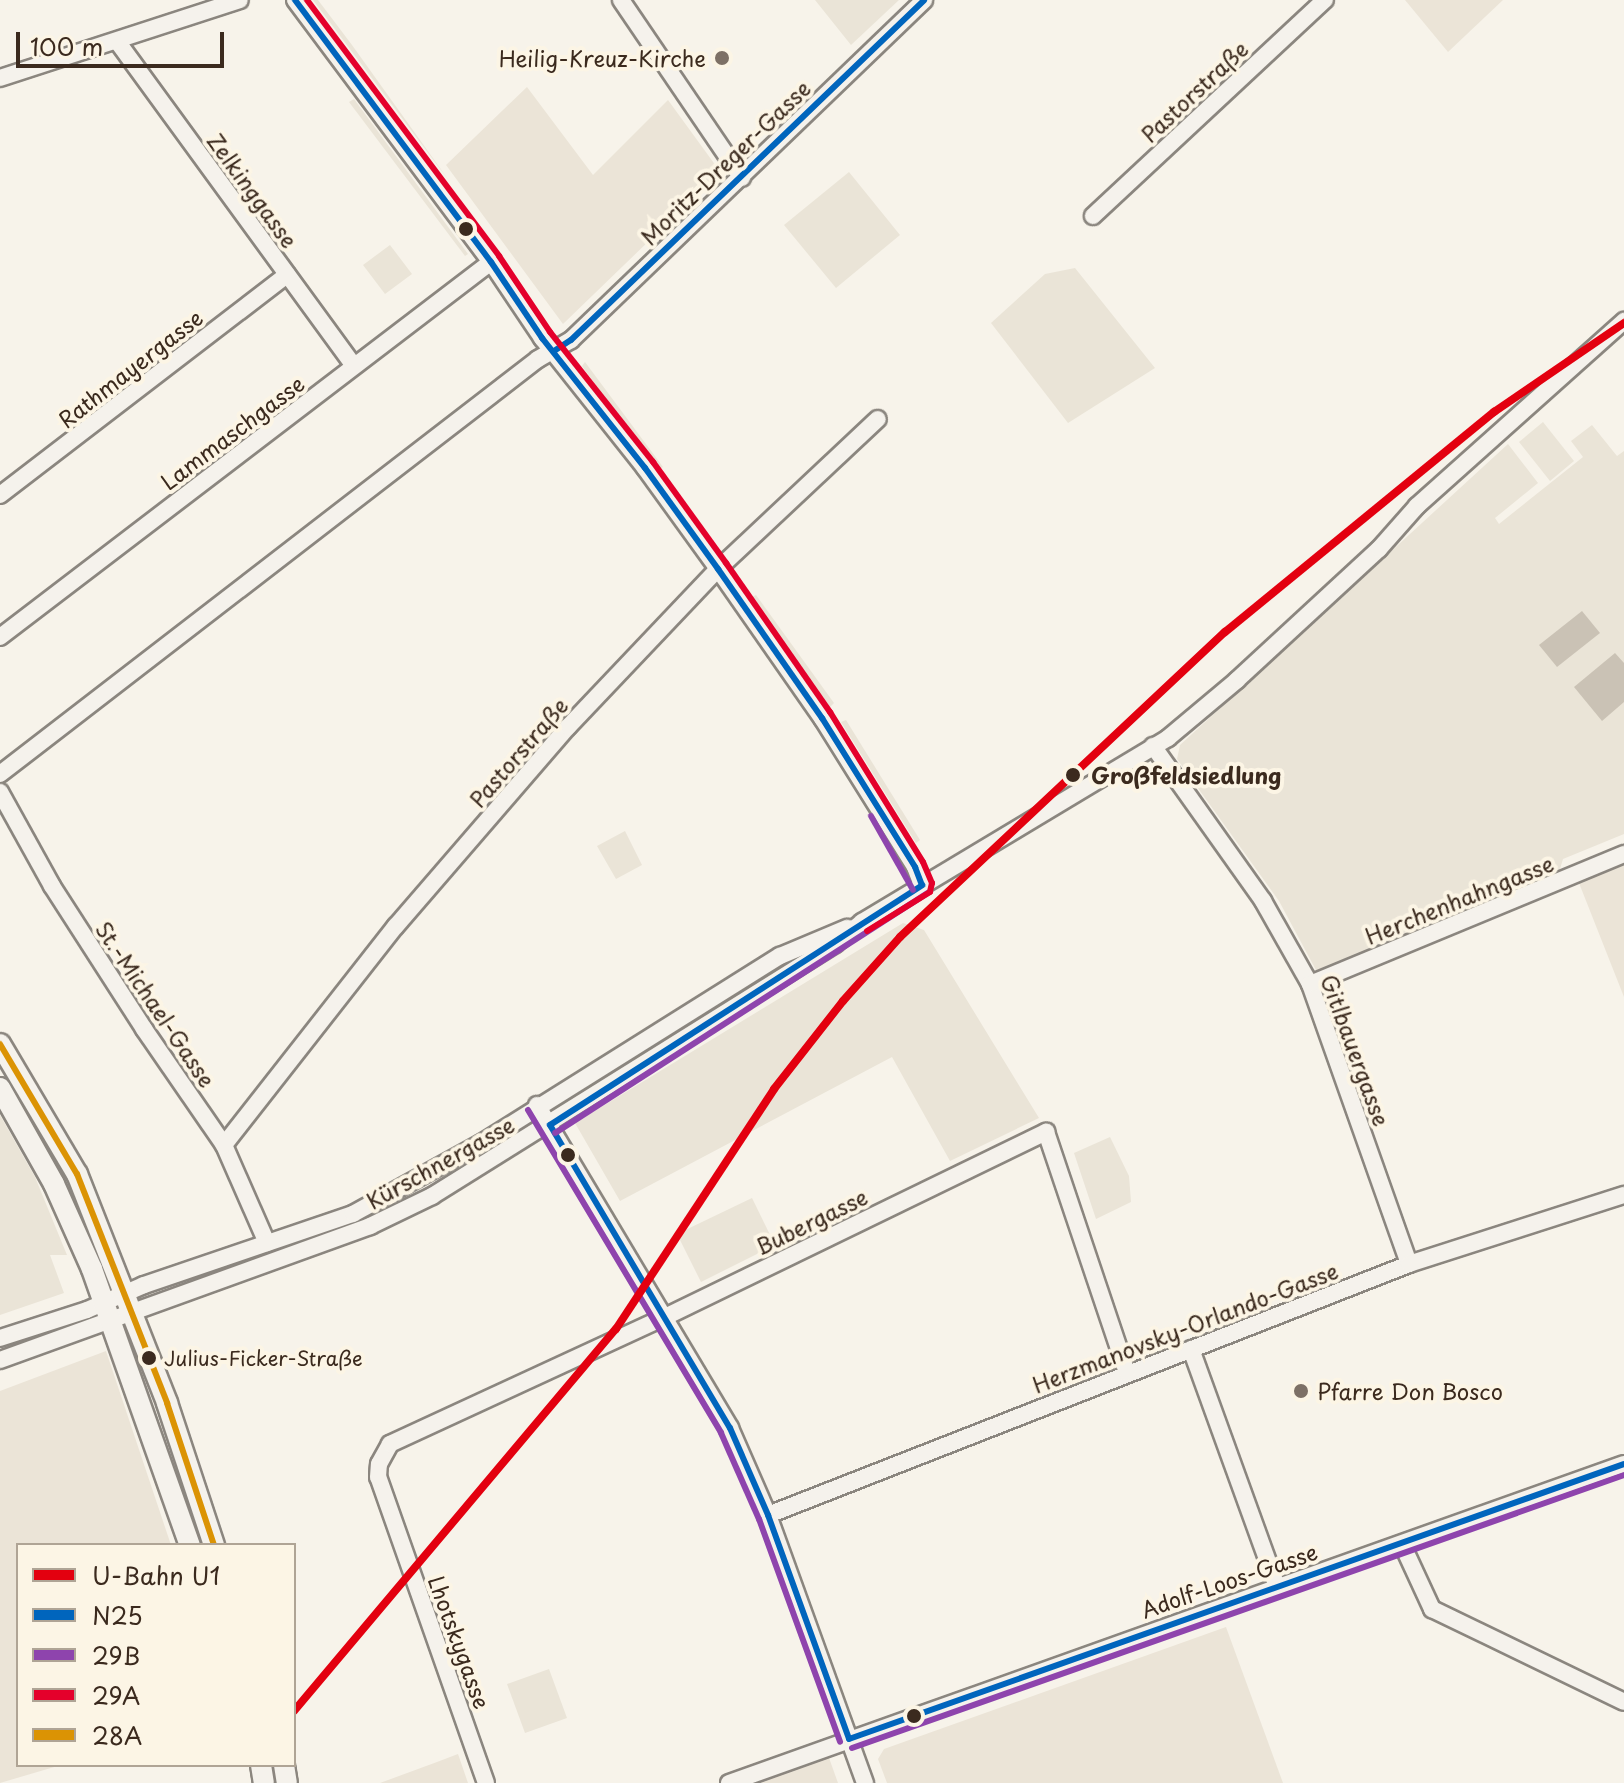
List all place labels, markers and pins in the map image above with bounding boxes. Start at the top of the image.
place label: Heilig-Kreuz-Kirche [499,45,706,71]
marker: Heilig-Kreuz-Kirche [713,49,731,67]
unlabelled marker [458,221,474,237]
place label: Großfeldsiedlung [1091,762,1282,788]
marker: Großfeldsiedlung [1062,764,1084,786]
unlabelled marker [560,1147,576,1163]
place label: Julius-Ficker-Straße [164,1346,363,1370]
marker: Julius-Ficker-Straße [141,1350,157,1366]
place label: Pfarre Don Bosco [1317,1378,1502,1404]
marker: Pfarre Don Bosco [1292,1382,1310,1400]
unlabelled marker [906,1708,922,1724]

